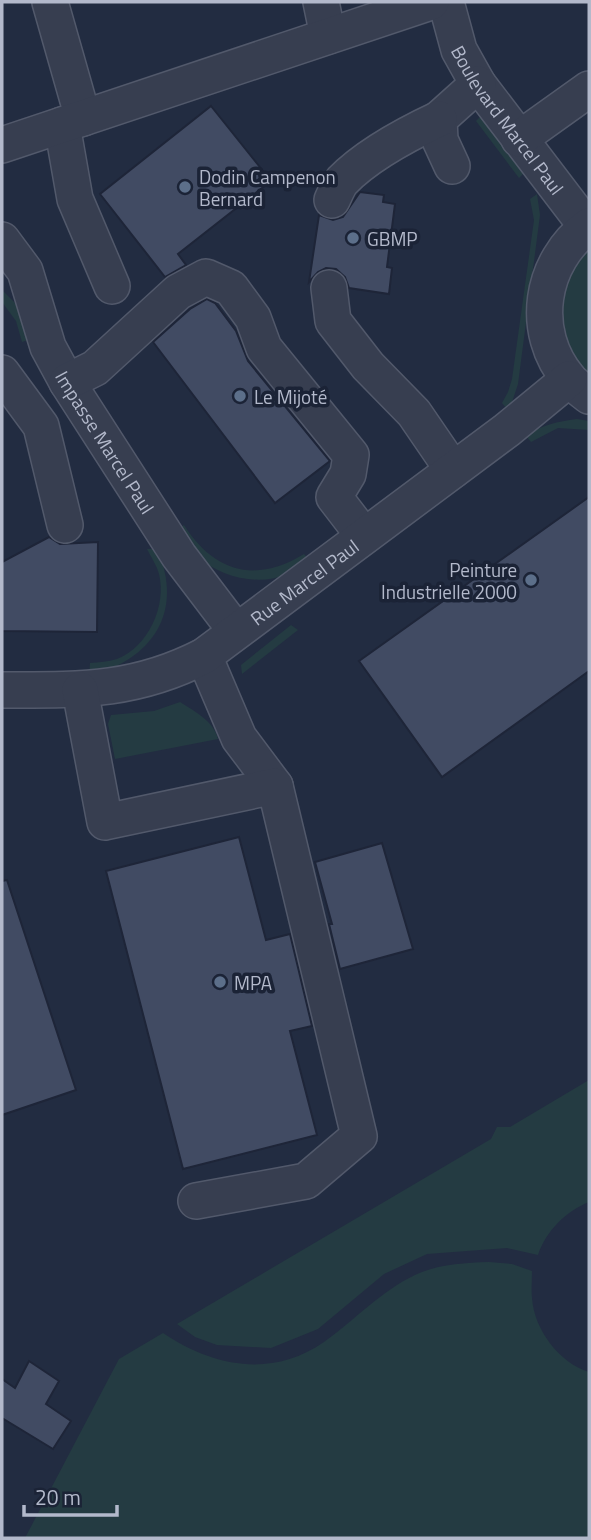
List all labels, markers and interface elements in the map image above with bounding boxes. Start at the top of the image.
street label: Boulevard Marcel Paul [444,40,572,201]
place label: Dodin Campenon Bernard [199,162,336,213]
marker: Dodin Campenon Bernard [177,179,193,195]
place label: GBMP [367,224,418,253]
marker: GBMP [345,230,361,246]
street label: Impasse Marcel Paul [49,365,162,519]
place label: Le Mijoté [254,382,327,411]
marker: Le Mijoté [232,388,248,404]
street label: Rue Marcel Paul [244,531,364,632]
place label: Peinture Industrielle 2000 [381,555,517,606]
marker: Peinture Industrielle 2000 [523,572,539,588]
place label: MPA [234,968,272,997]
marker: MPA [212,974,228,990]
scale bar [24,1474,117,1518]
text: 20 m [35,1481,81,1513]

